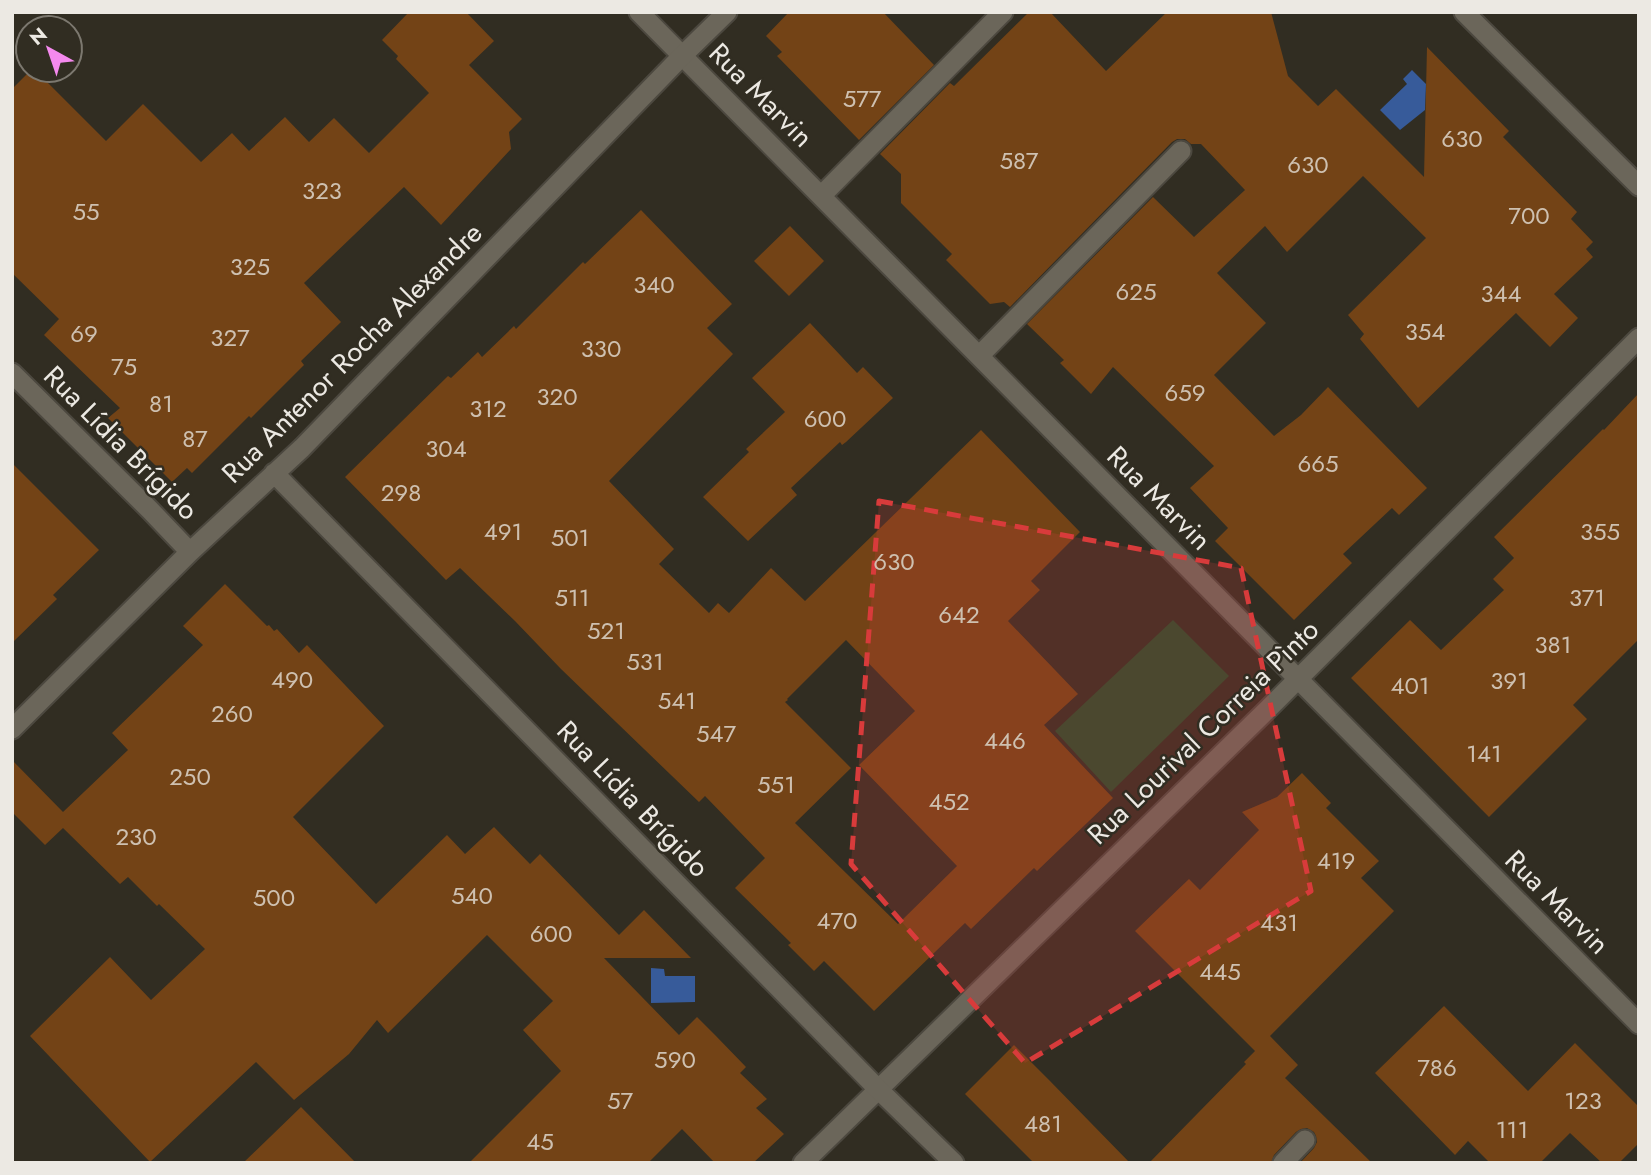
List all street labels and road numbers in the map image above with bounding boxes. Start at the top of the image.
street label: Rua Marvin [699,33,823,157]
street label: Rua Antenor Rocha Alexandre [212,213,492,493]
street label: Rua Lídia Brígido [34,356,208,530]
street label: Rua Marvin [1097,436,1221,560]
street label: Rua Lourival Correia Pìnto [1078,610,1328,854]
street label: Rua Lídia Brígido [547,711,719,887]
street label: Rua Marvin [1495,840,1619,964]

